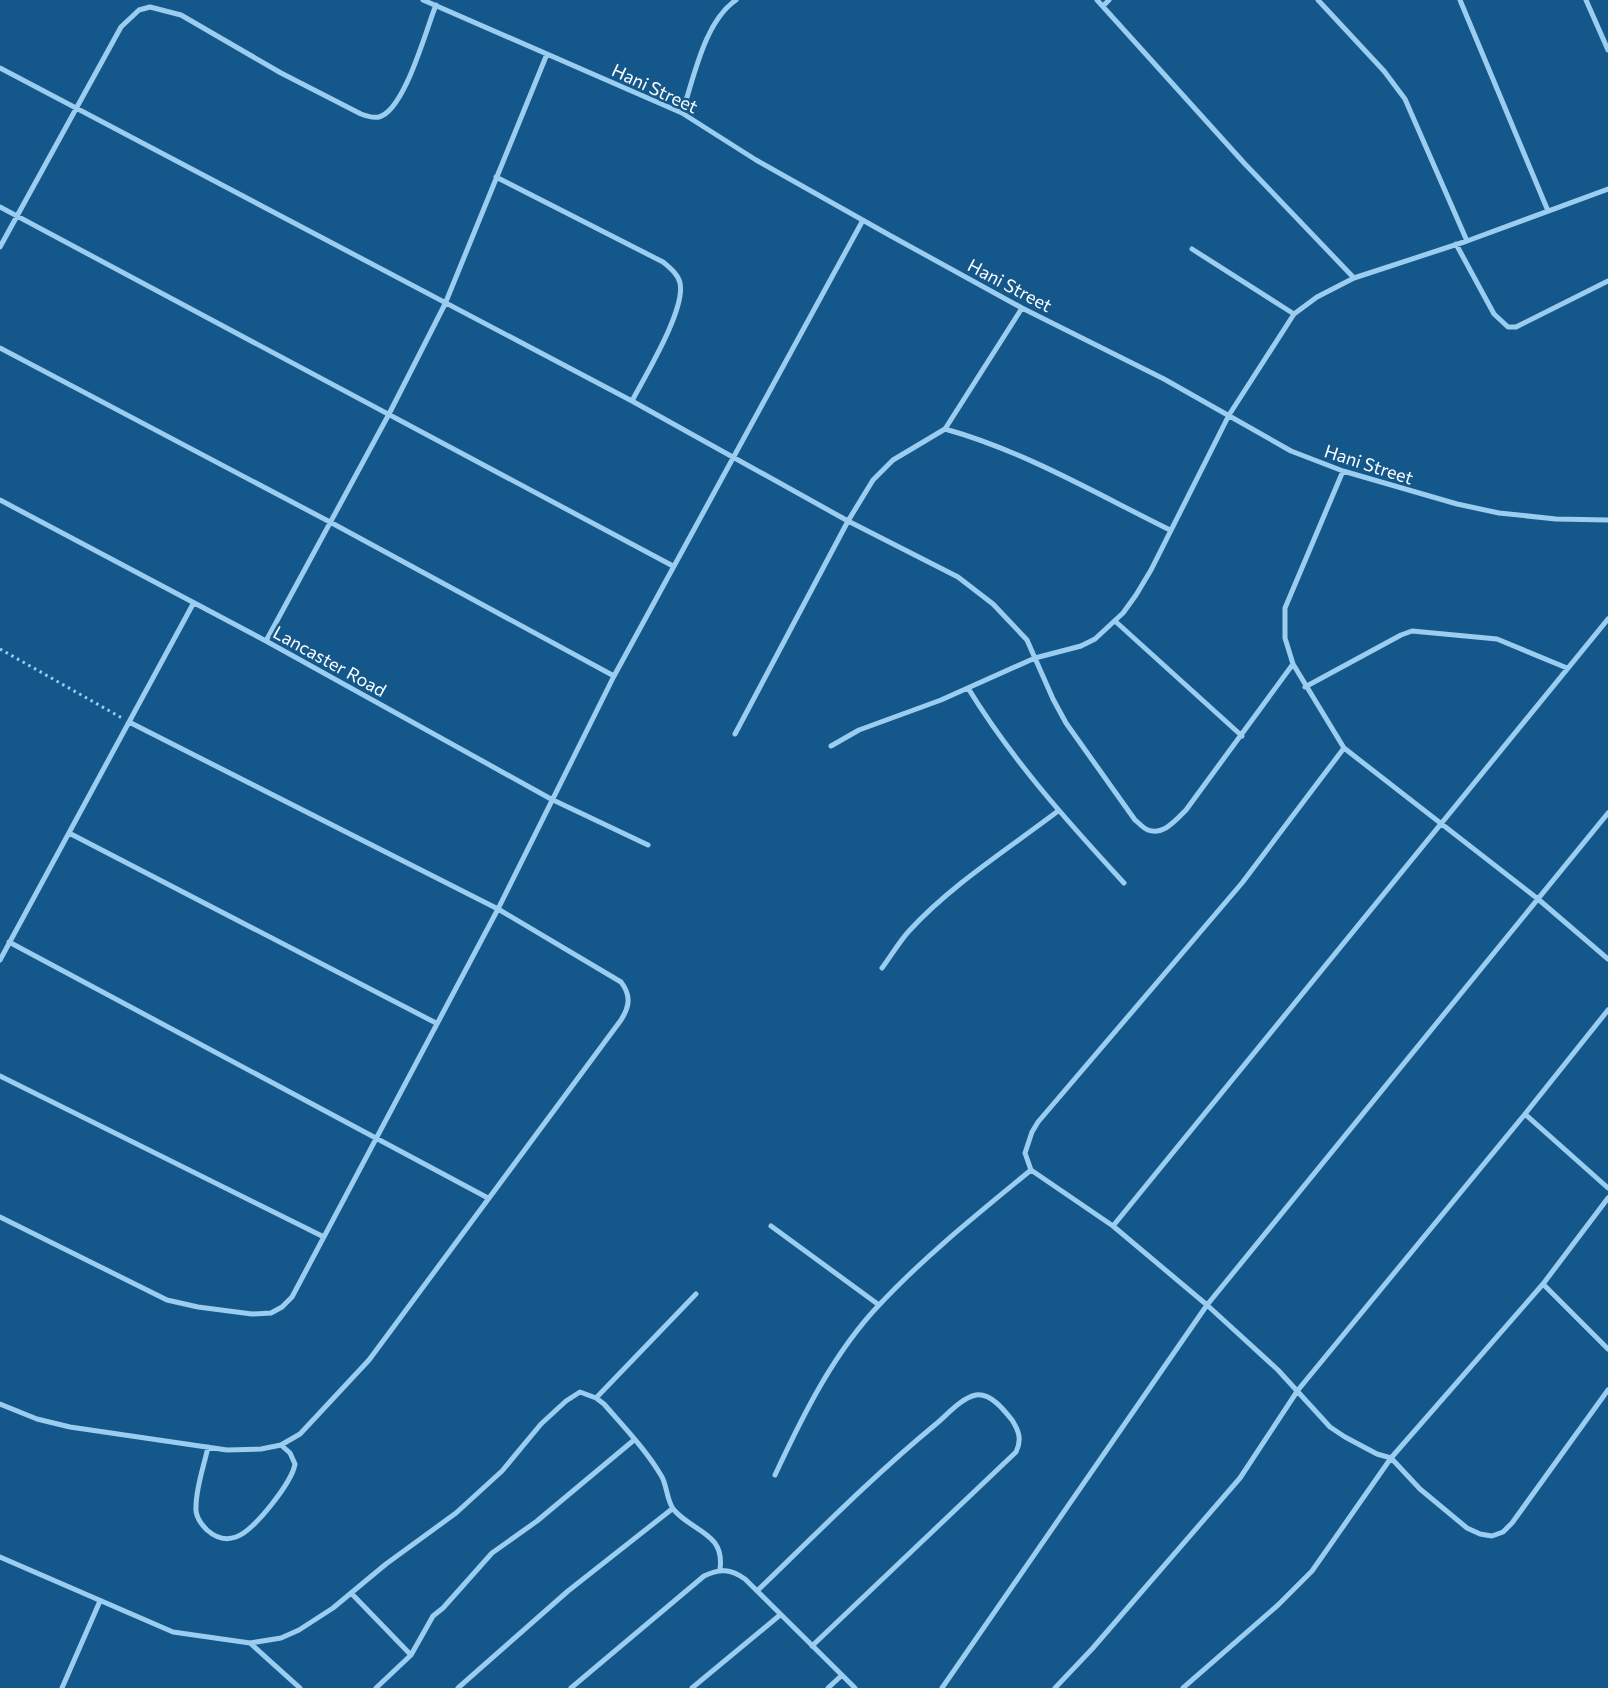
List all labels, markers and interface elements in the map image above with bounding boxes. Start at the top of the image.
street label: Hani Street [609,59,701,117]
street label: Hani Street [964,254,1056,316]
street label: Hani Street [1322,439,1416,489]
street label: Lancaster Road [270,621,390,701]

